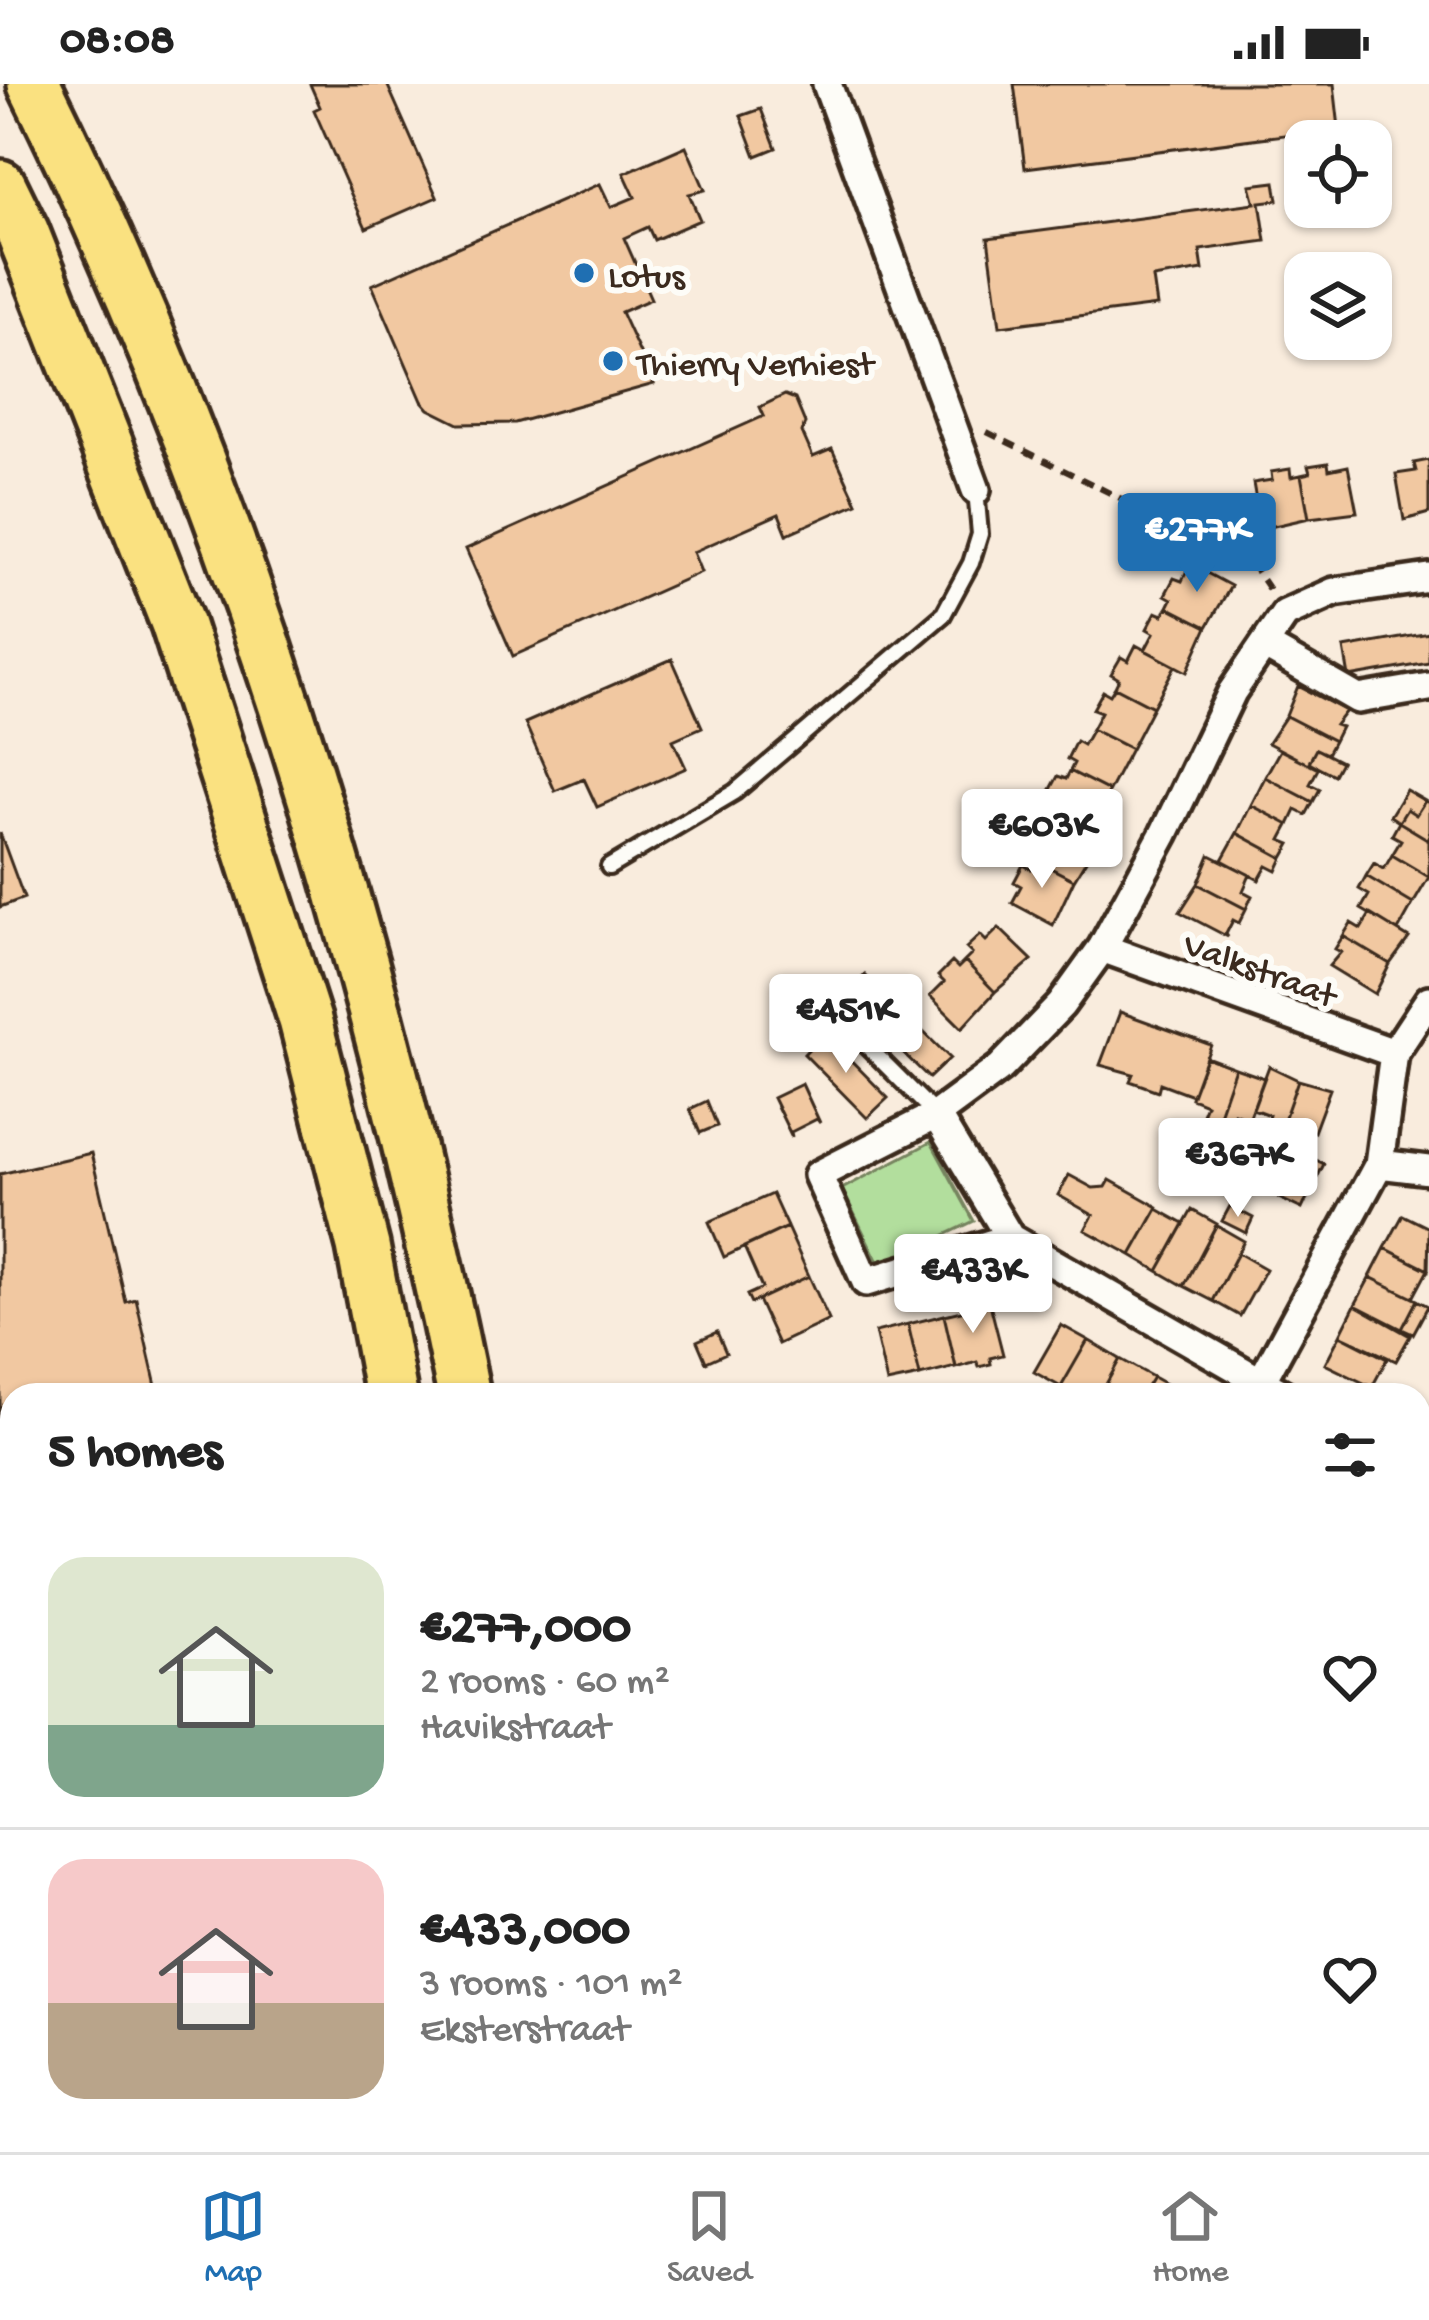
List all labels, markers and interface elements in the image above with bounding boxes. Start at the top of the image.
text: 08:08 [60,16,175,69]
map controls [1284,120,1392,360]
button: locate [1284,120,1392,228]
button: layers [1284,252,1392,360]
place label: Lotus [608,258,686,301]
marker: Lotus [571,260,597,286]
place label: Thierry Verhiest [635,346,877,389]
marker: Thierry Verhiest [600,348,626,374]
pin: €277K [1113,493,1281,595]
text: €277K [1145,509,1249,555]
pin: €603K [958,789,1126,891]
text: €603K [989,805,1095,851]
street label: Valkstraat [1176,925,1344,1022]
pin: €451K [762,974,930,1076]
text: €451K [796,990,896,1036]
pin: €367K [1154,1118,1322,1220]
text: €367K [1186,1134,1290,1180]
pin: €433K [889,1234,1057,1336]
text: €433K [921,1250,1025,1296]
icon: filters [1317,1422,1383,1488]
text: 5 homes [48,1425,222,1485]
text: €277,000 [420,1601,631,1661]
icon: home [144,1605,288,1749]
icon: heart [1317,1644,1383,1710]
text: 2 rooms · 60 m² [420,1661,670,1707]
text: Havikstraat [420,1707,610,1753]
text: €433,000 [420,1903,630,1963]
icon: home [144,1907,288,2051]
icon: heart [1317,1946,1383,2012]
text: 3 rooms · 101 m² [420,1963,683,2009]
text: Eksterstraat [420,2009,629,2055]
tab: Map [200,2183,266,2293]
tab: Saved [667,2183,752,2293]
tab: Home [1152,2183,1229,2293]

